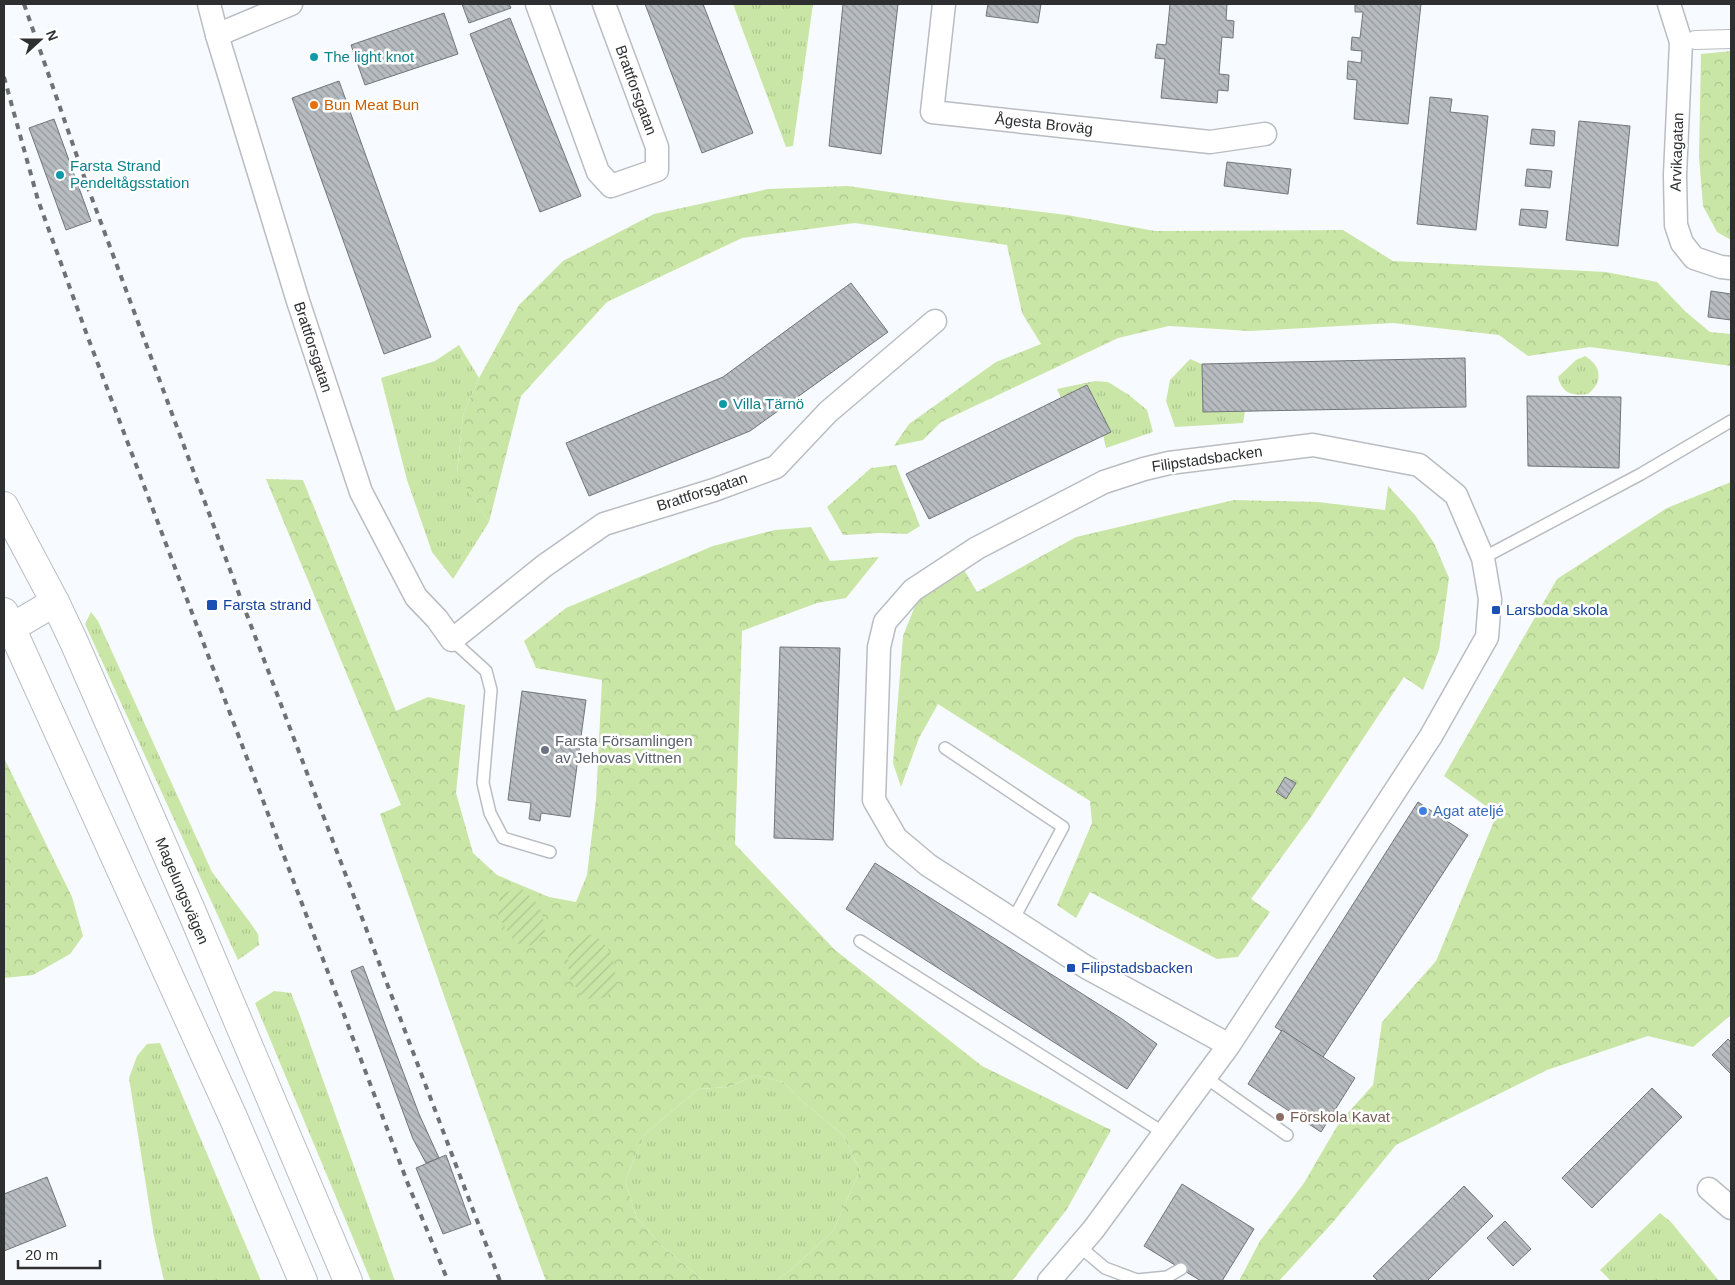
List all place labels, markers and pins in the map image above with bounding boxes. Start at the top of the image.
place label: The light knot [324,48,415,65]
marker: The light knot [308,51,320,63]
place label: Bun Meat Bun [324,96,419,113]
marker: Bun Meat Bun [308,99,320,111]
place label: Farsta Strand Pendeltågsstation [70,157,189,191]
marker: Farsta Strand Pendeltågsstation [54,169,66,181]
place label: Villa Tärnö [733,395,804,412]
marker: Villa Tärnö [717,398,729,410]
place label: Farsta strand [223,596,311,613]
marker: Farsta strand [205,598,219,612]
place label: Larsboda skola [1506,601,1608,618]
marker: Larsboda skola [1490,604,1502,616]
place label: Farsta Församlingen av Jehovas Vittnen [555,732,693,766]
marker: Farsta Församlingen av Jehovas Vittnen [539,744,551,756]
place label: Agat ateljé [1433,802,1504,819]
marker: Agat ateljé [1417,805,1429,817]
place label: Filipstadsbacken [1081,959,1193,976]
marker: Filipstadsbacken [1065,962,1077,974]
place label: Förskola Kavat [1290,1108,1391,1125]
marker: Förskola Kavat [1274,1111,1286,1123]

